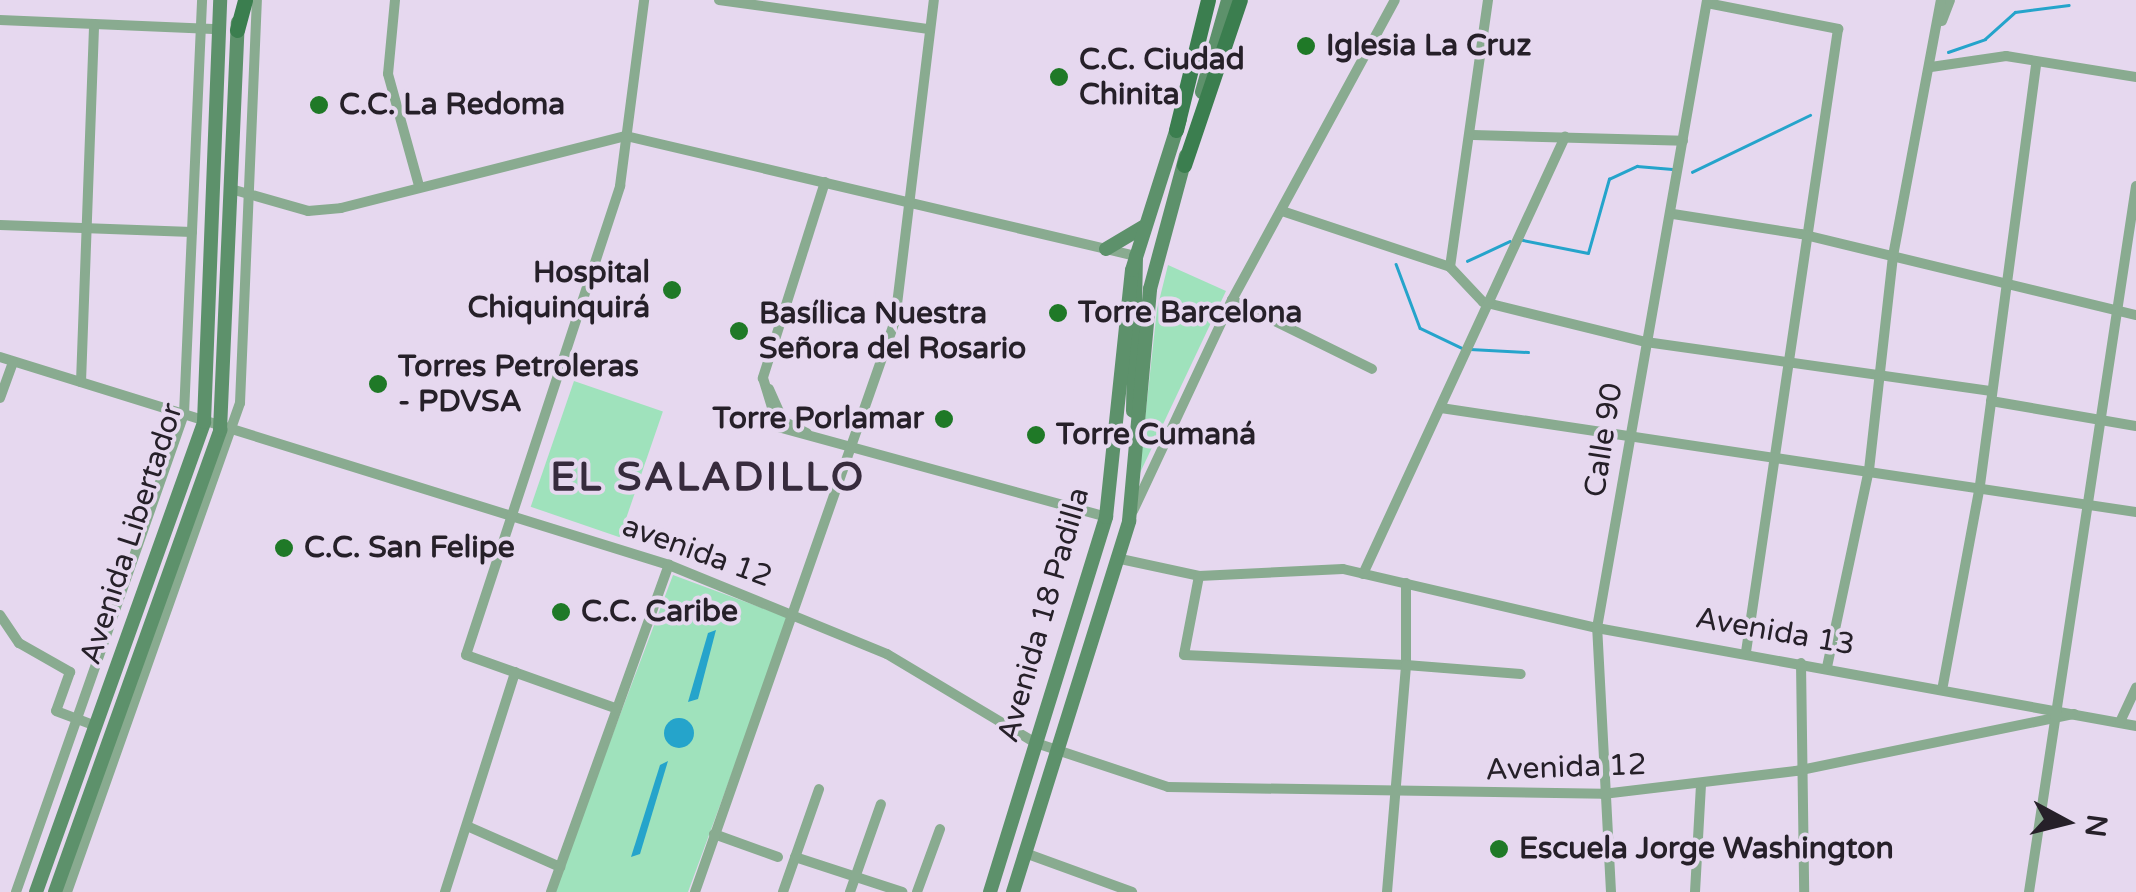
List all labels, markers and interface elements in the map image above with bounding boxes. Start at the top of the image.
place label: Iglesia La Cruz [1326,28,1531,64]
marker: Iglesia La Cruz [1295,35,1317,57]
place label: C.C. Ciudad Chinita [1079,42,1245,112]
marker: C.C. Ciudad Chinita [1048,66,1070,88]
place label: C.C. La Redoma [339,87,565,123]
marker: C.C. La Redoma [308,94,330,116]
place label: Hospital Chiquinquirá [467,255,650,326]
marker: Hospital Chiquinquirá [659,277,685,303]
place label: Torre Barcelona [1078,295,1302,331]
place label: Basílica Nuestra Señora del Rosario [759,296,1026,366]
marker: Torre Barcelona [1047,302,1069,324]
marker: Basílica Nuestra Señora del Rosario [728,320,750,342]
place label: Torres Petroleras - PDVSA [398,349,639,420]
marker: Torres Petroleras - PDVSA [367,373,389,395]
street label: Calle 90 [1577,380,1631,500]
street label: Avenida Libertador [73,399,191,669]
place label: Torre Porlamar [712,401,924,437]
marker: Torre Porlamar [933,408,955,430]
place label: Torre Cumaná [1056,417,1256,453]
marker: Torre Cumaná [1025,424,1047,446]
district label: EL SALADILLO [550,453,866,501]
street label: Avenida 18 Padilla [990,484,1098,746]
street label: avenida 12 [617,508,777,596]
place label: C.C. San Felipe [304,530,515,566]
marker: C.C. San Felipe [273,537,295,559]
place label: C.C. Caribe [581,594,738,630]
street label: Avenida 13 [1693,600,1857,664]
marker: C.C. Caribe [550,601,572,623]
street label: Avenida 12 [1485,747,1647,789]
north arrow [2016,772,2116,872]
text: N [2078,812,2114,839]
place label: Escuela Jorge Washington [1519,831,1894,867]
marker: Escuela Jorge Washington [1488,838,1510,860]

